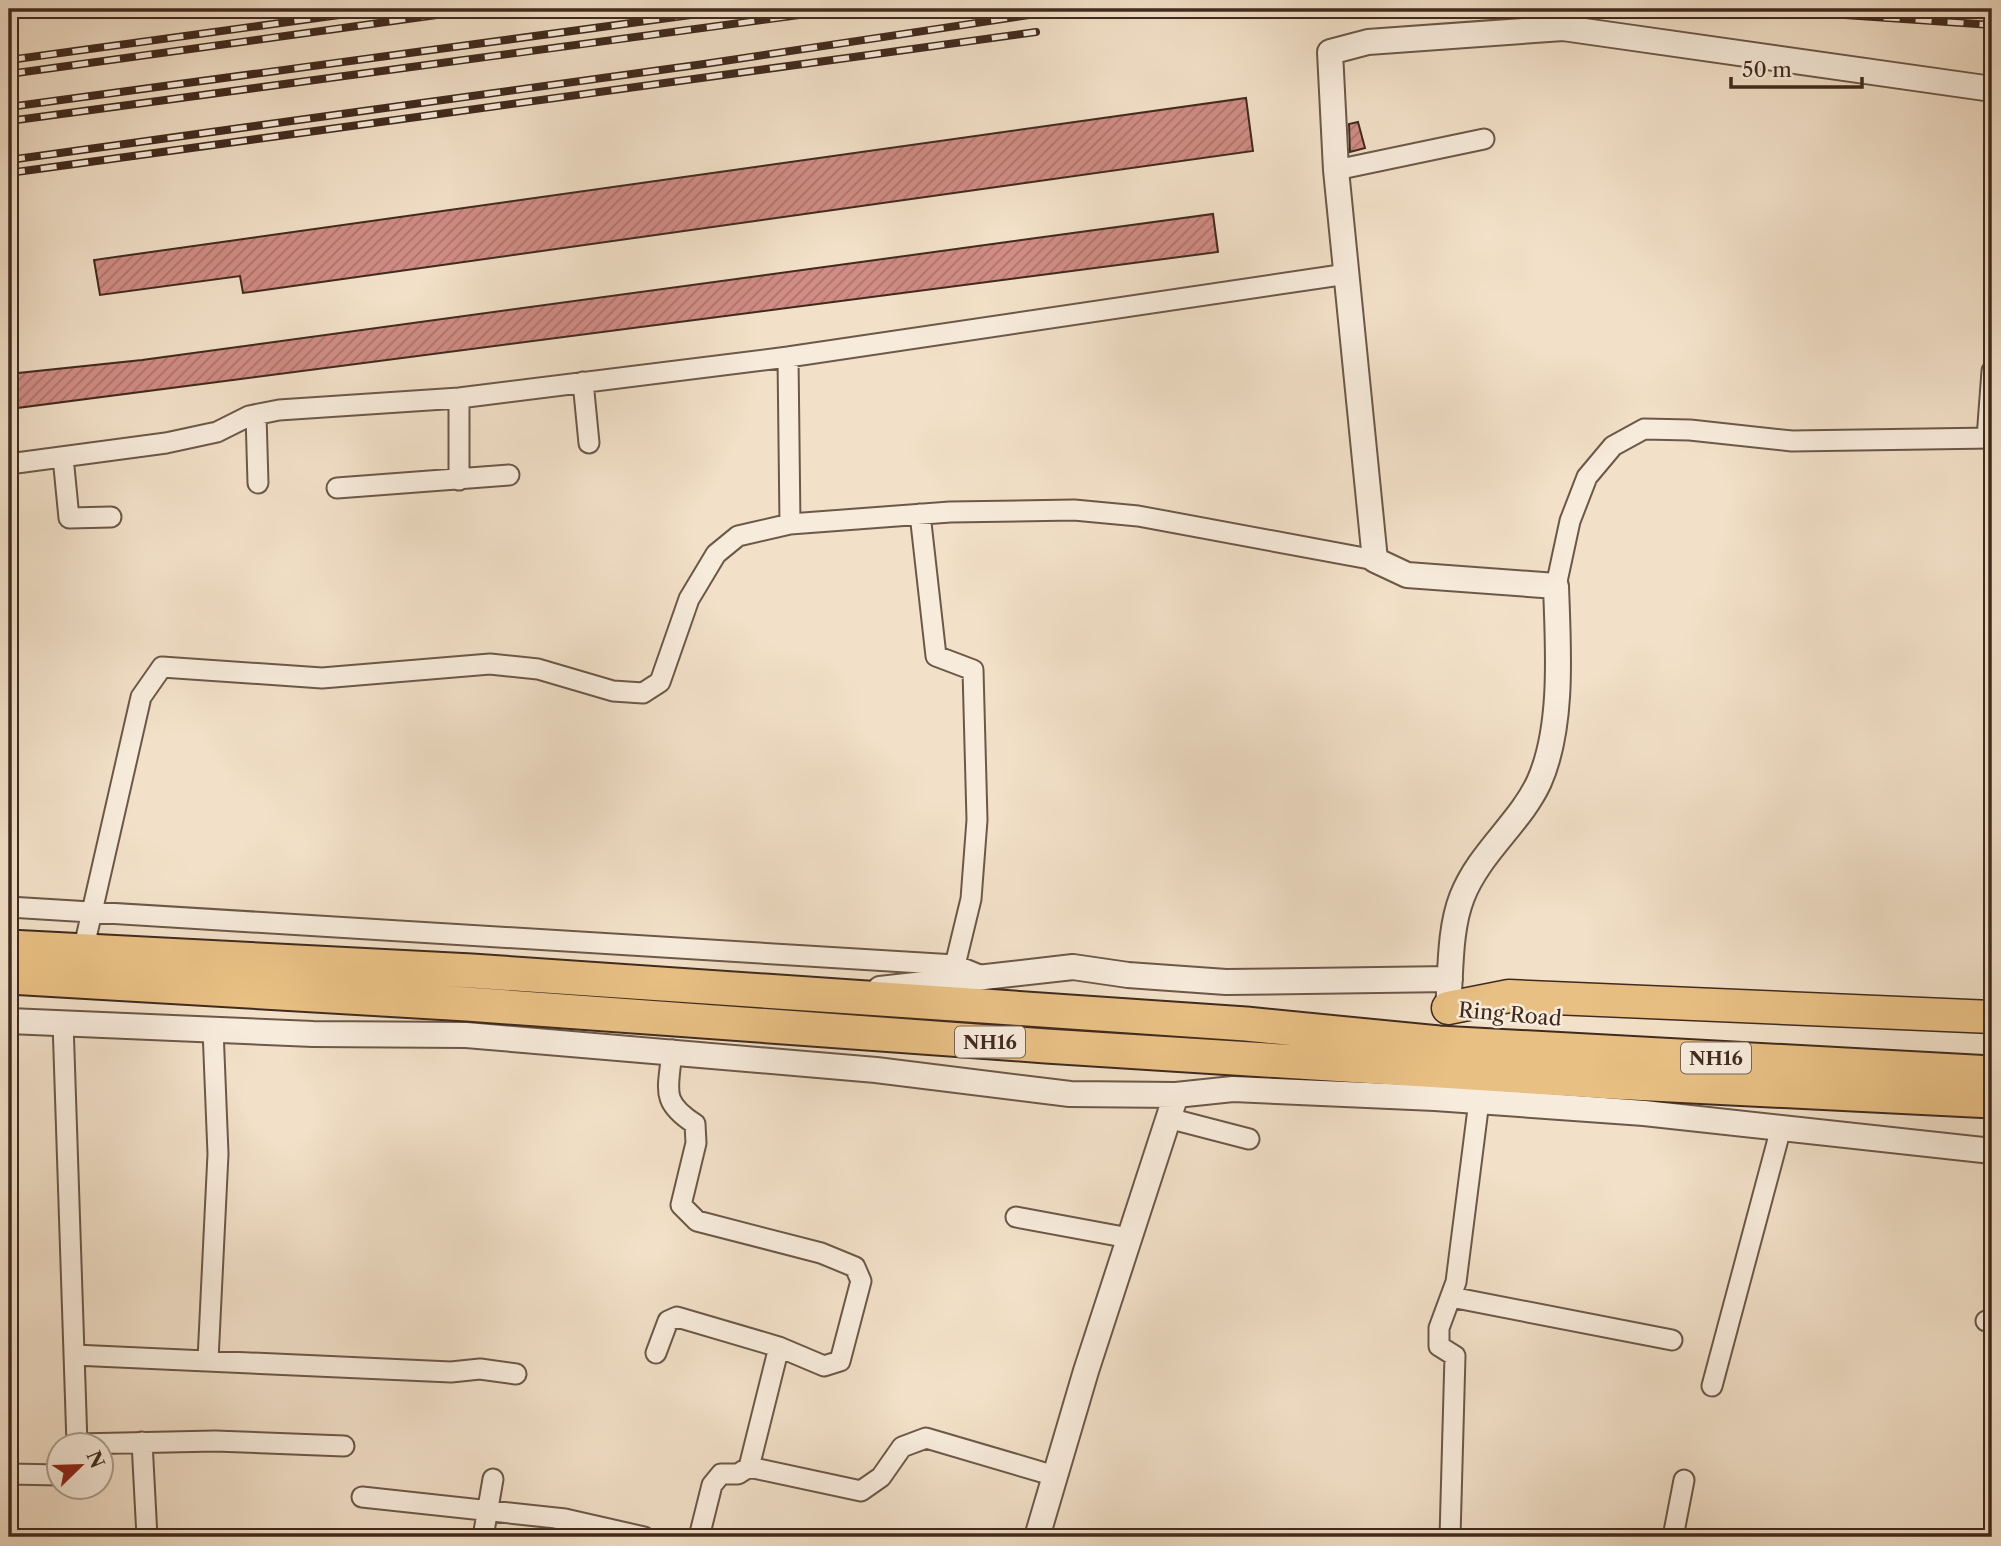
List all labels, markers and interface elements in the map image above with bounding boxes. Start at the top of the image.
scale bar [1731,46,1863,90]
text: 50 m [1742,57,1792,82]
street label: Ring Road [1457,997,1563,1031]
road number: NH16 [955,1026,1025,1058]
road number: NH16 [1681,1042,1751,1074]
north arrow [46,1430,116,1500]
text: N [81,1447,109,1472]

